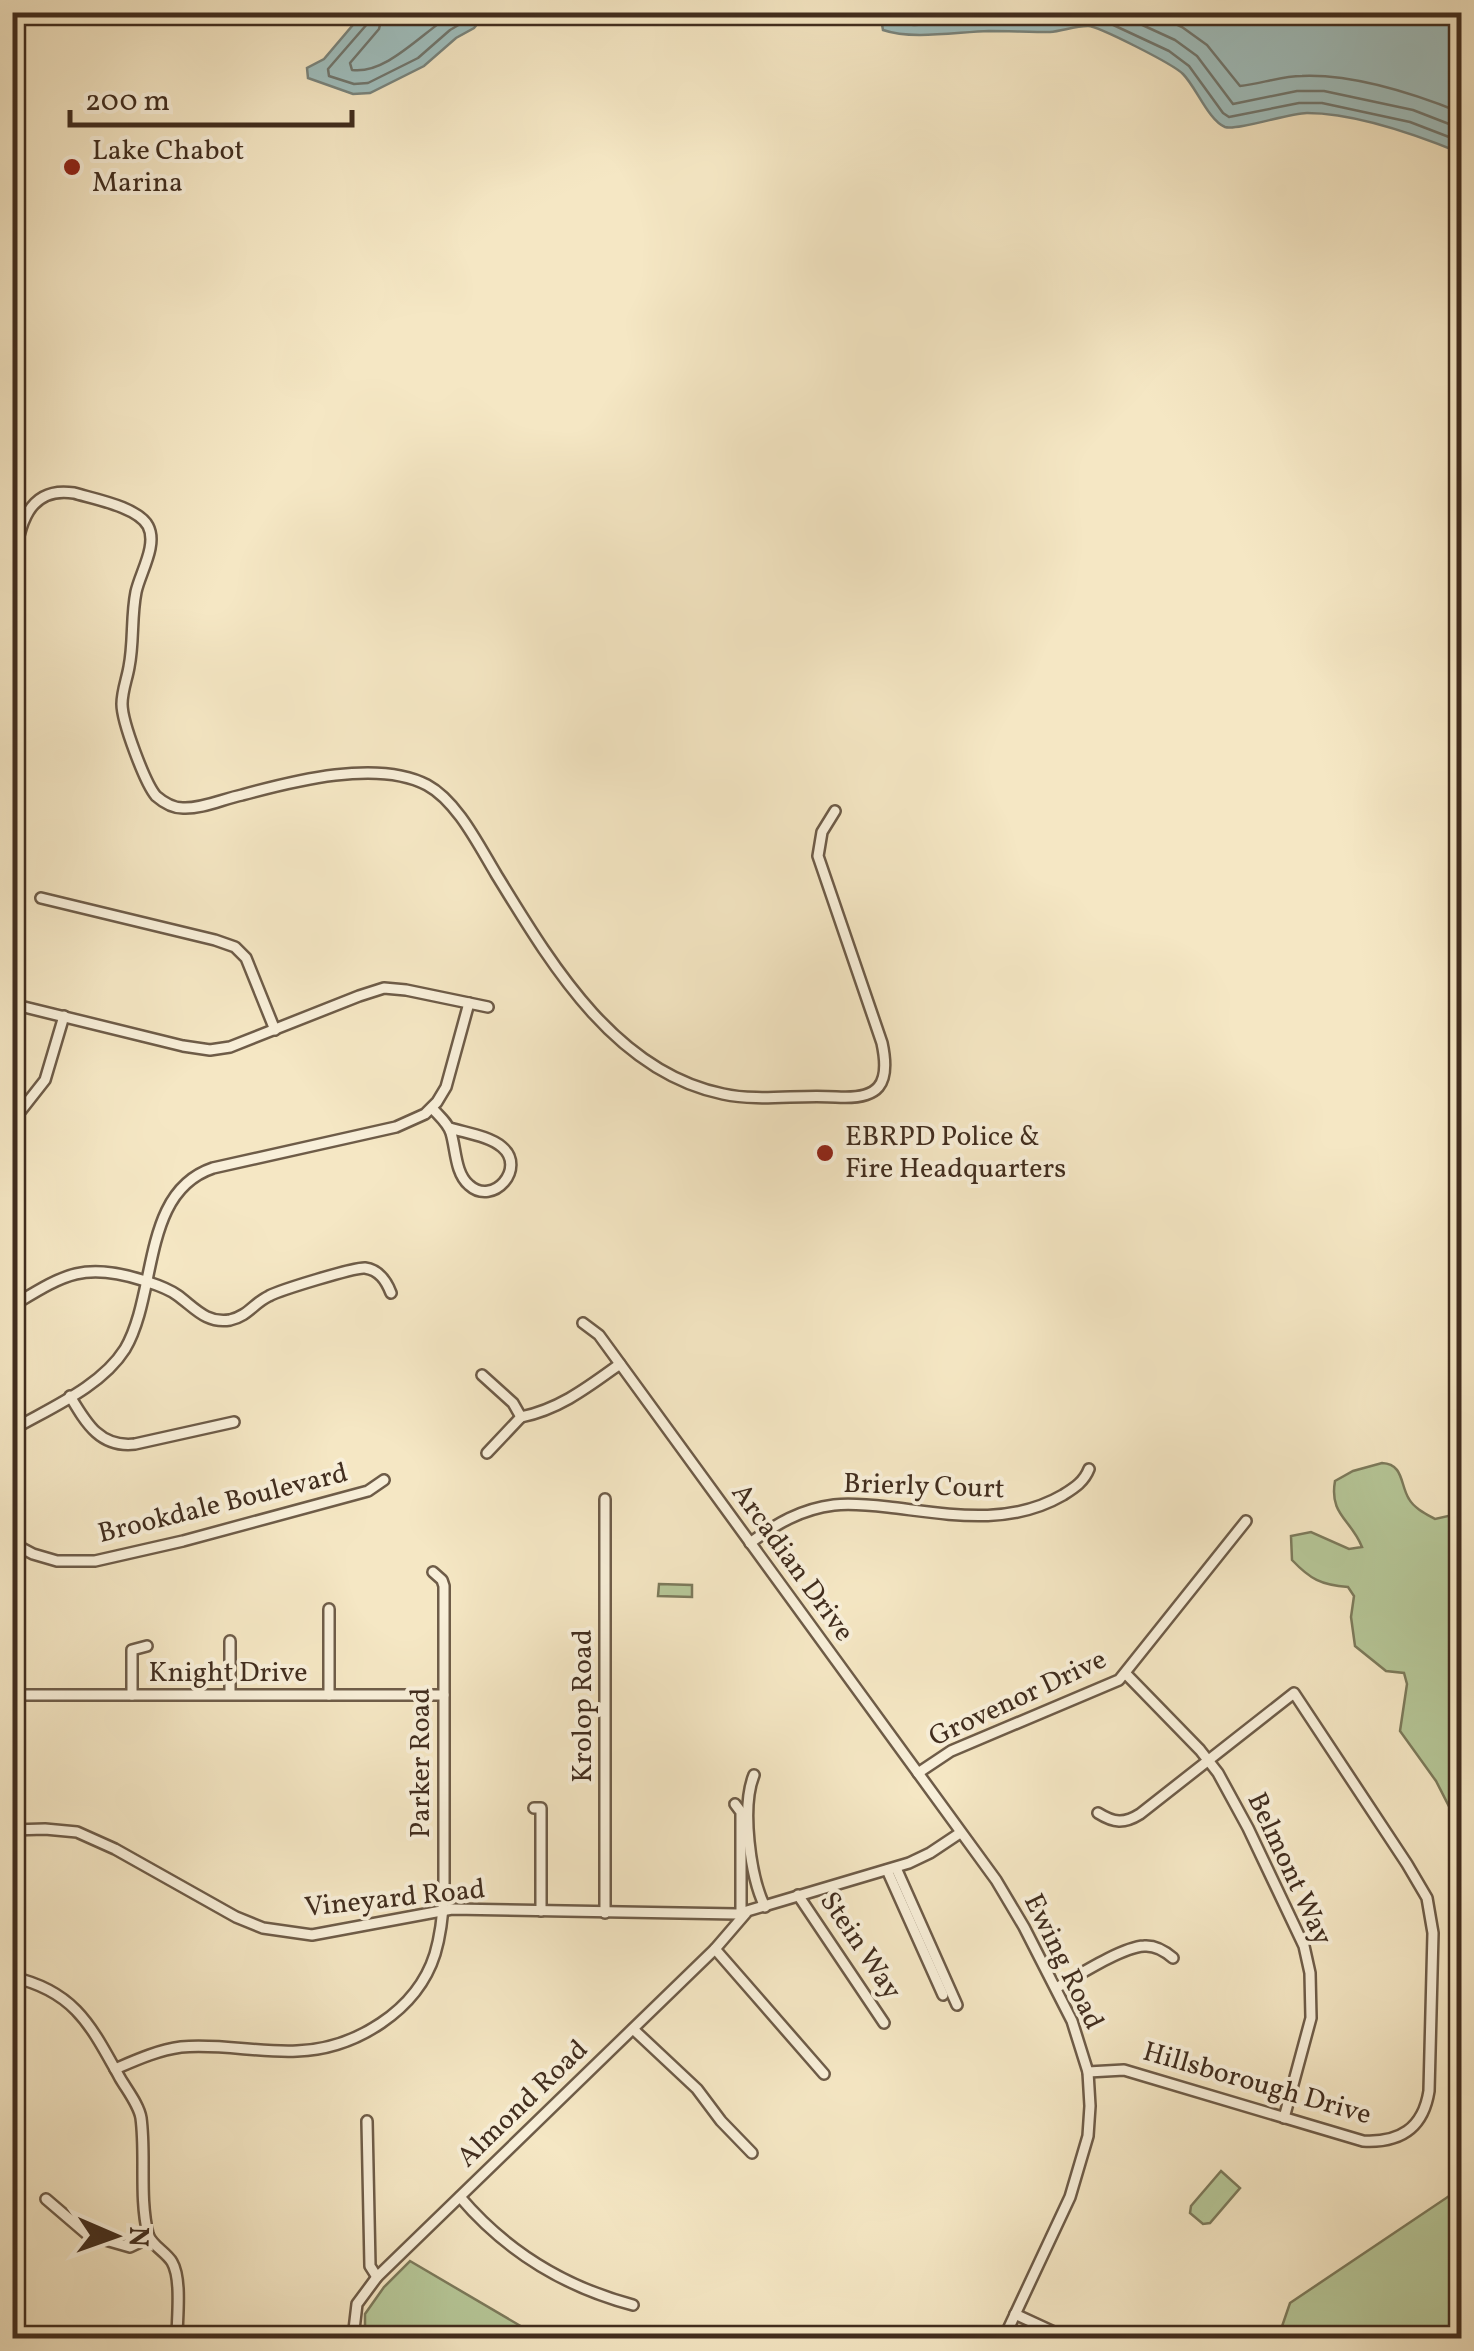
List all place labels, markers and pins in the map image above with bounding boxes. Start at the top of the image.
place label: Lake Chabot Marina [92,132,244,203]
marker: Lake Chabot Marina [61,156,83,178]
place label: EBRPD Police & Fire Headquarters [845,1118,1066,1189]
marker: EBRPD Police & Fire Headquarters [814,1142,836,1164]

